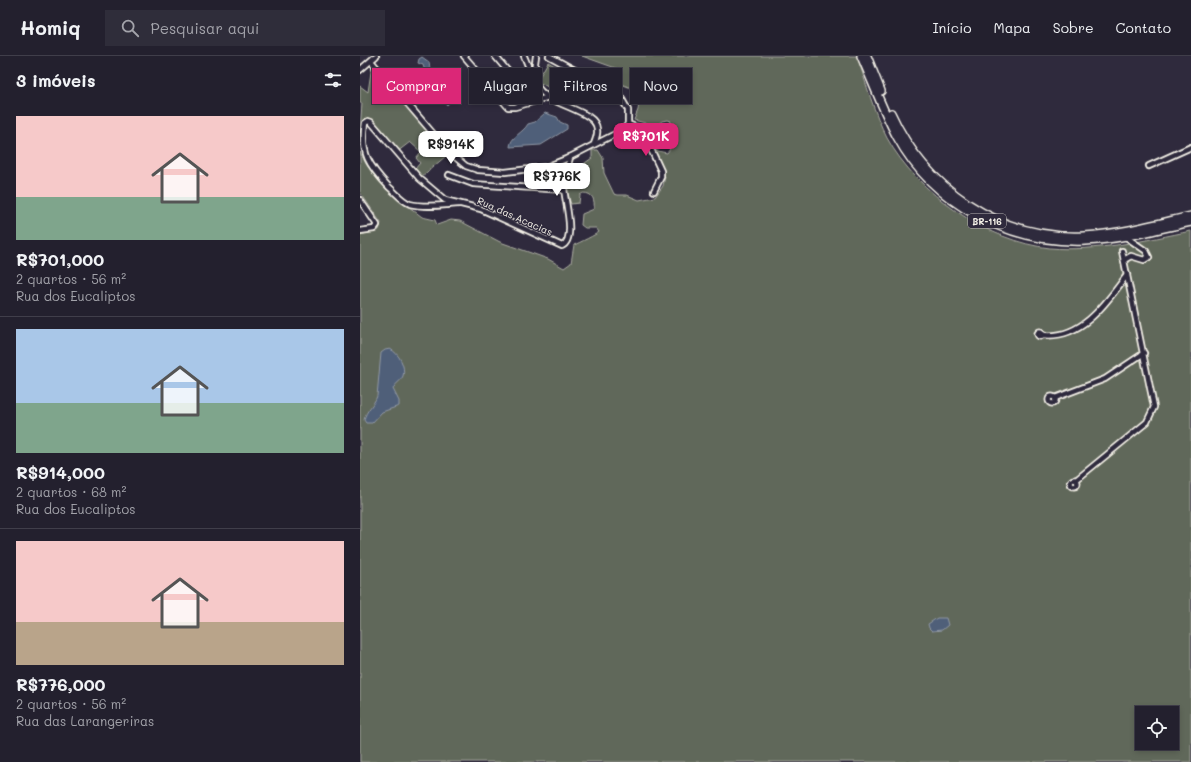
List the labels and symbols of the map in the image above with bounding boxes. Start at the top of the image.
pin: R$701K [613,123,679,157]
pin: R$914K [418,131,484,165]
pin: R$776K [524,163,590,197]
street label: Rua das Acacias [475,193,555,239]
road number: BR-116 [968,214,1006,228]

